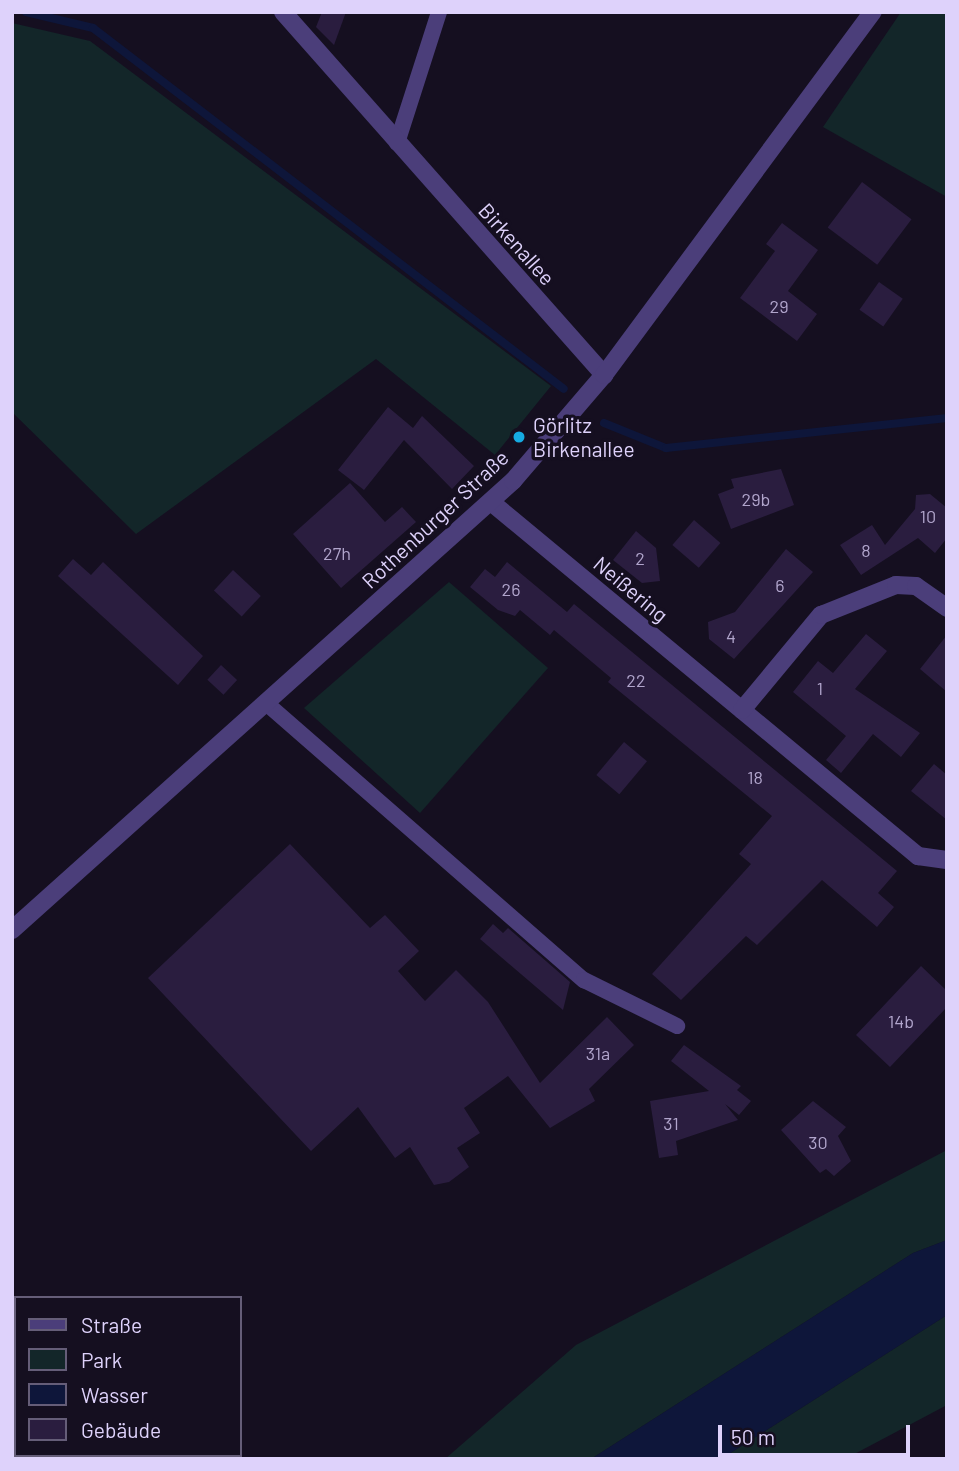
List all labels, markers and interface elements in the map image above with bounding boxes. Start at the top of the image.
street label: Birkenallee [474,198,560,290]
house number: 29 [769,295,789,317]
place label: Görlitz Birkenallee [533,412,635,462]
marker: Görlitz Birkenallee [511,429,527,445]
street label: Rothenburger Straße [357,445,513,593]
house number: 29b [742,488,770,510]
house number: 10 [920,505,936,527]
house number: 8 [861,539,871,561]
house number: 27h [323,542,351,564]
house number: 2 [635,547,645,569]
street label: Neißering [589,551,673,627]
house number: 6 [775,574,785,596]
house number: 26 [502,578,520,600]
house number: 4 [726,625,736,647]
house number: 22 [626,669,646,691]
house number: 1 [817,677,823,699]
house number: 18 [747,766,763,788]
house number: 14b [888,1010,914,1032]
house number: 31a [586,1042,610,1064]
house number: 31 [663,1112,679,1134]
house number: 30 [808,1131,828,1153]
legend [14,1296,242,1457]
text: Straße [81,1312,142,1337]
text: Park [81,1347,122,1372]
text: Wasser [81,1382,148,1407]
scale bar [721,1412,914,1456]
text: Gebäude [81,1417,161,1442]
text: 50 m [731,1424,775,1449]

